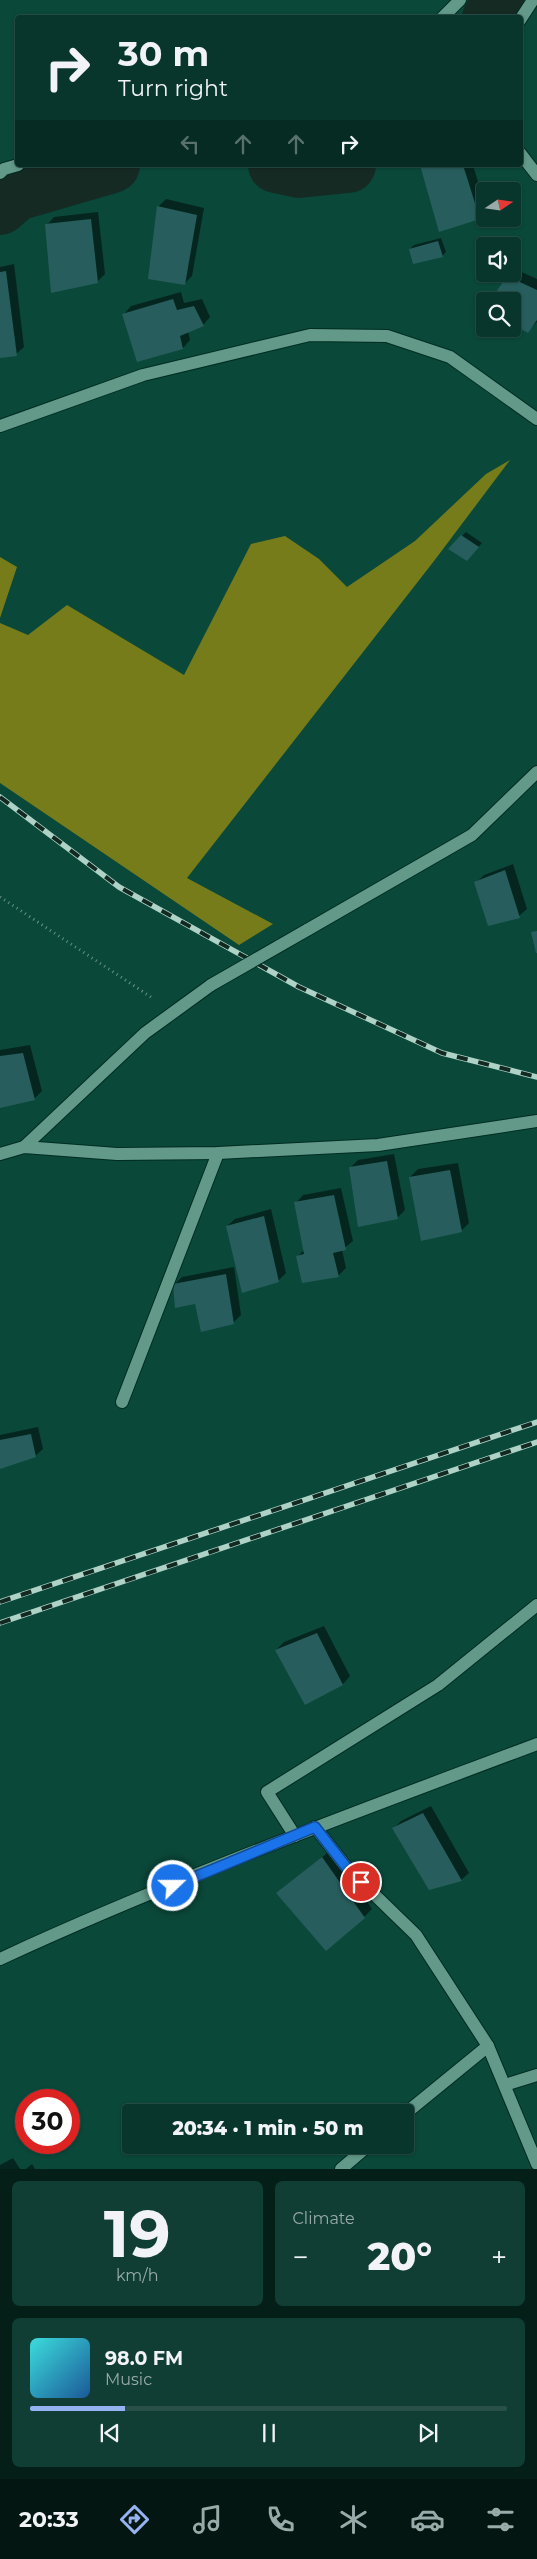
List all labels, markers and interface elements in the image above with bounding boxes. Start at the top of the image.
text: 30 m [118,32,209,75]
icon: right [35,35,100,100]
text: Turn right [118,75,228,102]
icon: left [176,130,204,158]
icon: ahead [229,130,257,158]
icon: ahead [282,130,310,158]
icon: right [335,130,363,158]
north arrow [476,182,521,228]
map controls [476,182,521,337]
button: sound [476,237,521,282]
button: search [476,292,521,337]
position arrow [146,1859,198,1911]
pin [340,1861,382,1903]
icon: arrive [347,1868,375,1896]
speed limit sign: 30 [15,2089,80,2154]
text: 20:34 · 1 min · 50 m [172,2117,364,2140]
text: 19 [104,2194,171,2273]
text: Climate [293,2209,355,2228]
text: 20° [367,2233,432,2280]
text: − [293,2240,309,2274]
text: + [491,2240,507,2274]
text: km/h [116,2266,159,2285]
text: 98.0 FM [105,2347,183,2370]
text: Music [105,2370,152,2389]
icon: previous [96,2419,124,2447]
icon: pause [255,2419,283,2447]
icon: next [414,2419,442,2447]
icon: directions [117,2502,152,2537]
icon: music [190,2502,225,2537]
icon: phone [263,2502,298,2537]
icon: climate [336,2502,371,2537]
icon: car [410,2502,445,2537]
icon: filters [483,2502,518,2537]
text: 20:33 [19,2506,79,2533]

